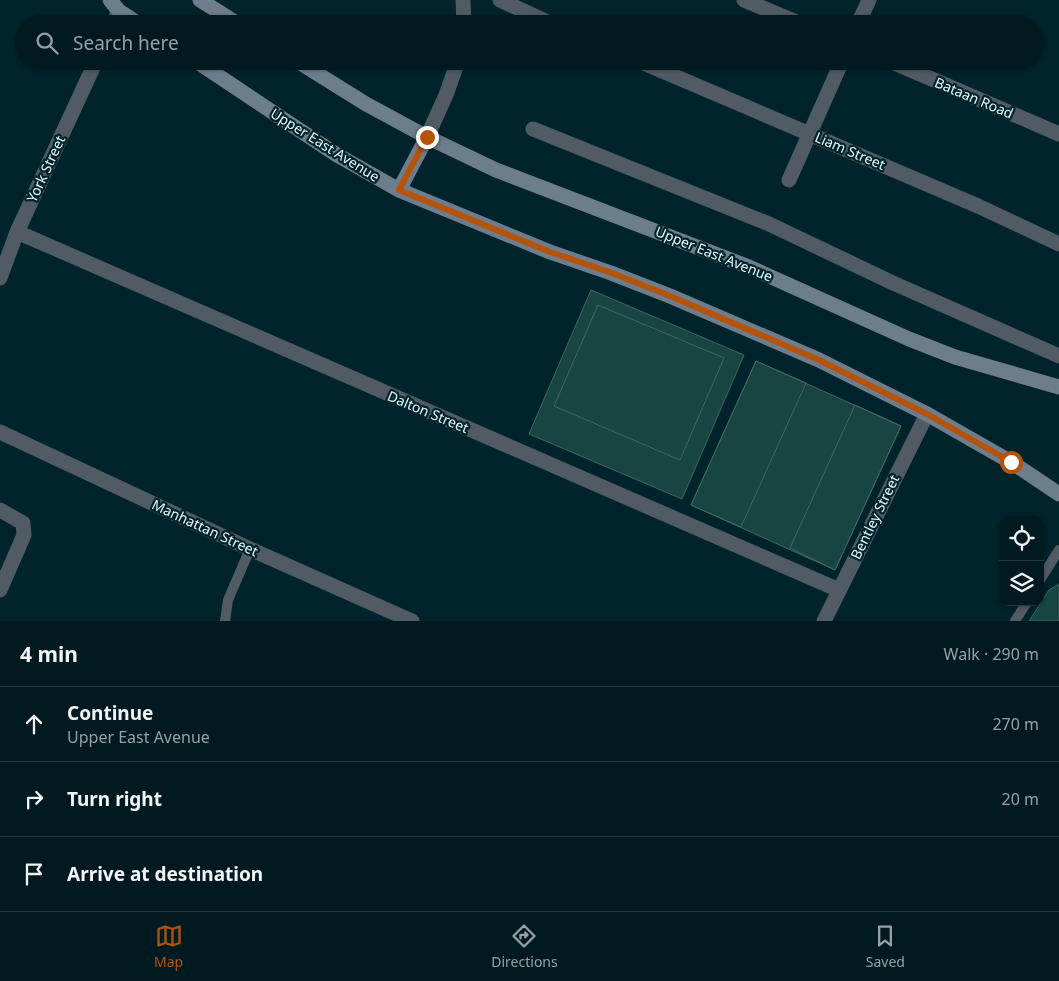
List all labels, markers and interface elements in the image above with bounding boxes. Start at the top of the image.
search box [15,15,1044,70]
icon: search [33,29,61,57]
text: Search here [73,30,179,56]
street label: Bataan Road [932,72,1016,123]
street label: Upper East Avenue [267,103,383,186]
route end [416,126,439,149]
street label: Liam Street [812,127,888,174]
street label: York Street [22,132,69,205]
street label: Upper East Avenue [653,221,776,286]
street label: Dalton Street [385,386,472,437]
route start [1000,451,1023,474]
street label: Bentley Street [846,471,903,562]
street label: Manhattan Street [149,495,261,560]
map controls [999,516,1044,606]
button: locate [999,516,1044,561]
button: layers [999,561,1044,606]
text: 4 min [20,640,78,668]
text: Walk · 290 m [944,643,1039,665]
text: Continue [67,700,153,726]
icon: ahead [20,710,48,738]
text: 270 m [992,713,1039,735]
text: Upper East Avenue [67,726,210,748]
icon: right [20,785,48,813]
text: Turn right [67,786,162,812]
text: 20 m [1002,788,1039,810]
icon: arrive [20,860,48,888]
text: Arrive at destination [67,861,263,887]
tab: Map [154,922,183,971]
tab: Directions [491,922,558,971]
tab: Saved [866,922,905,971]

